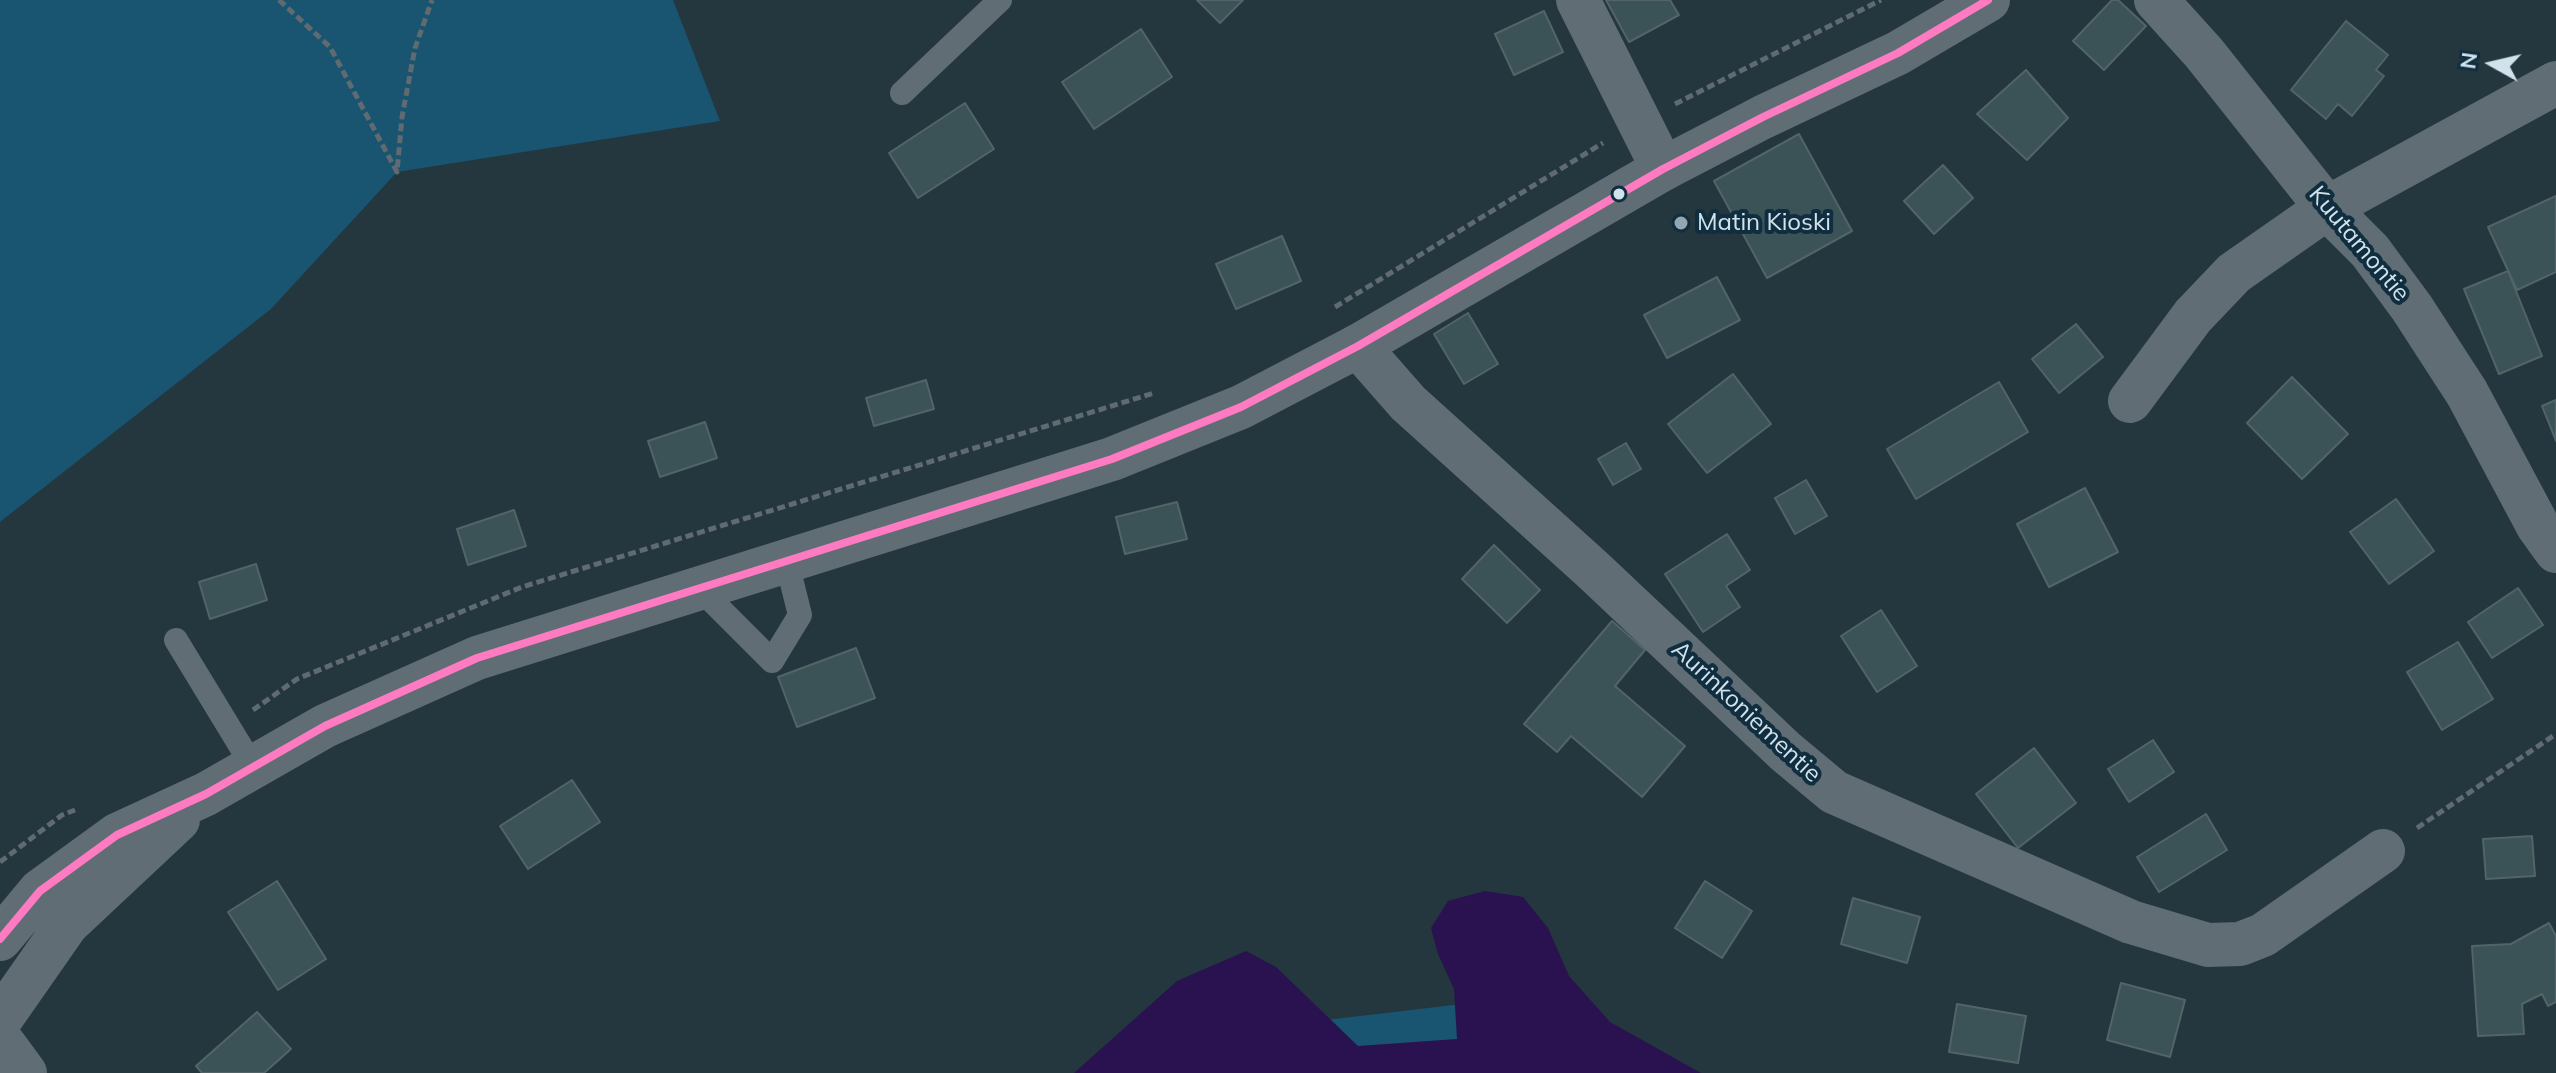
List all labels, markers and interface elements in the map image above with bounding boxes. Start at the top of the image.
north arrow [2452,24,2532,104]
text: N [2453,50,2483,71]
street label: Kuutamontie [2302,181,2416,307]
unlabelled marker [1611,186,1627,202]
place label: Matin Kioski [1697,209,1831,237]
marker: Matin Kioski [1672,214,1690,232]
street label: Aurinkoniementie [1665,635,1827,789]

